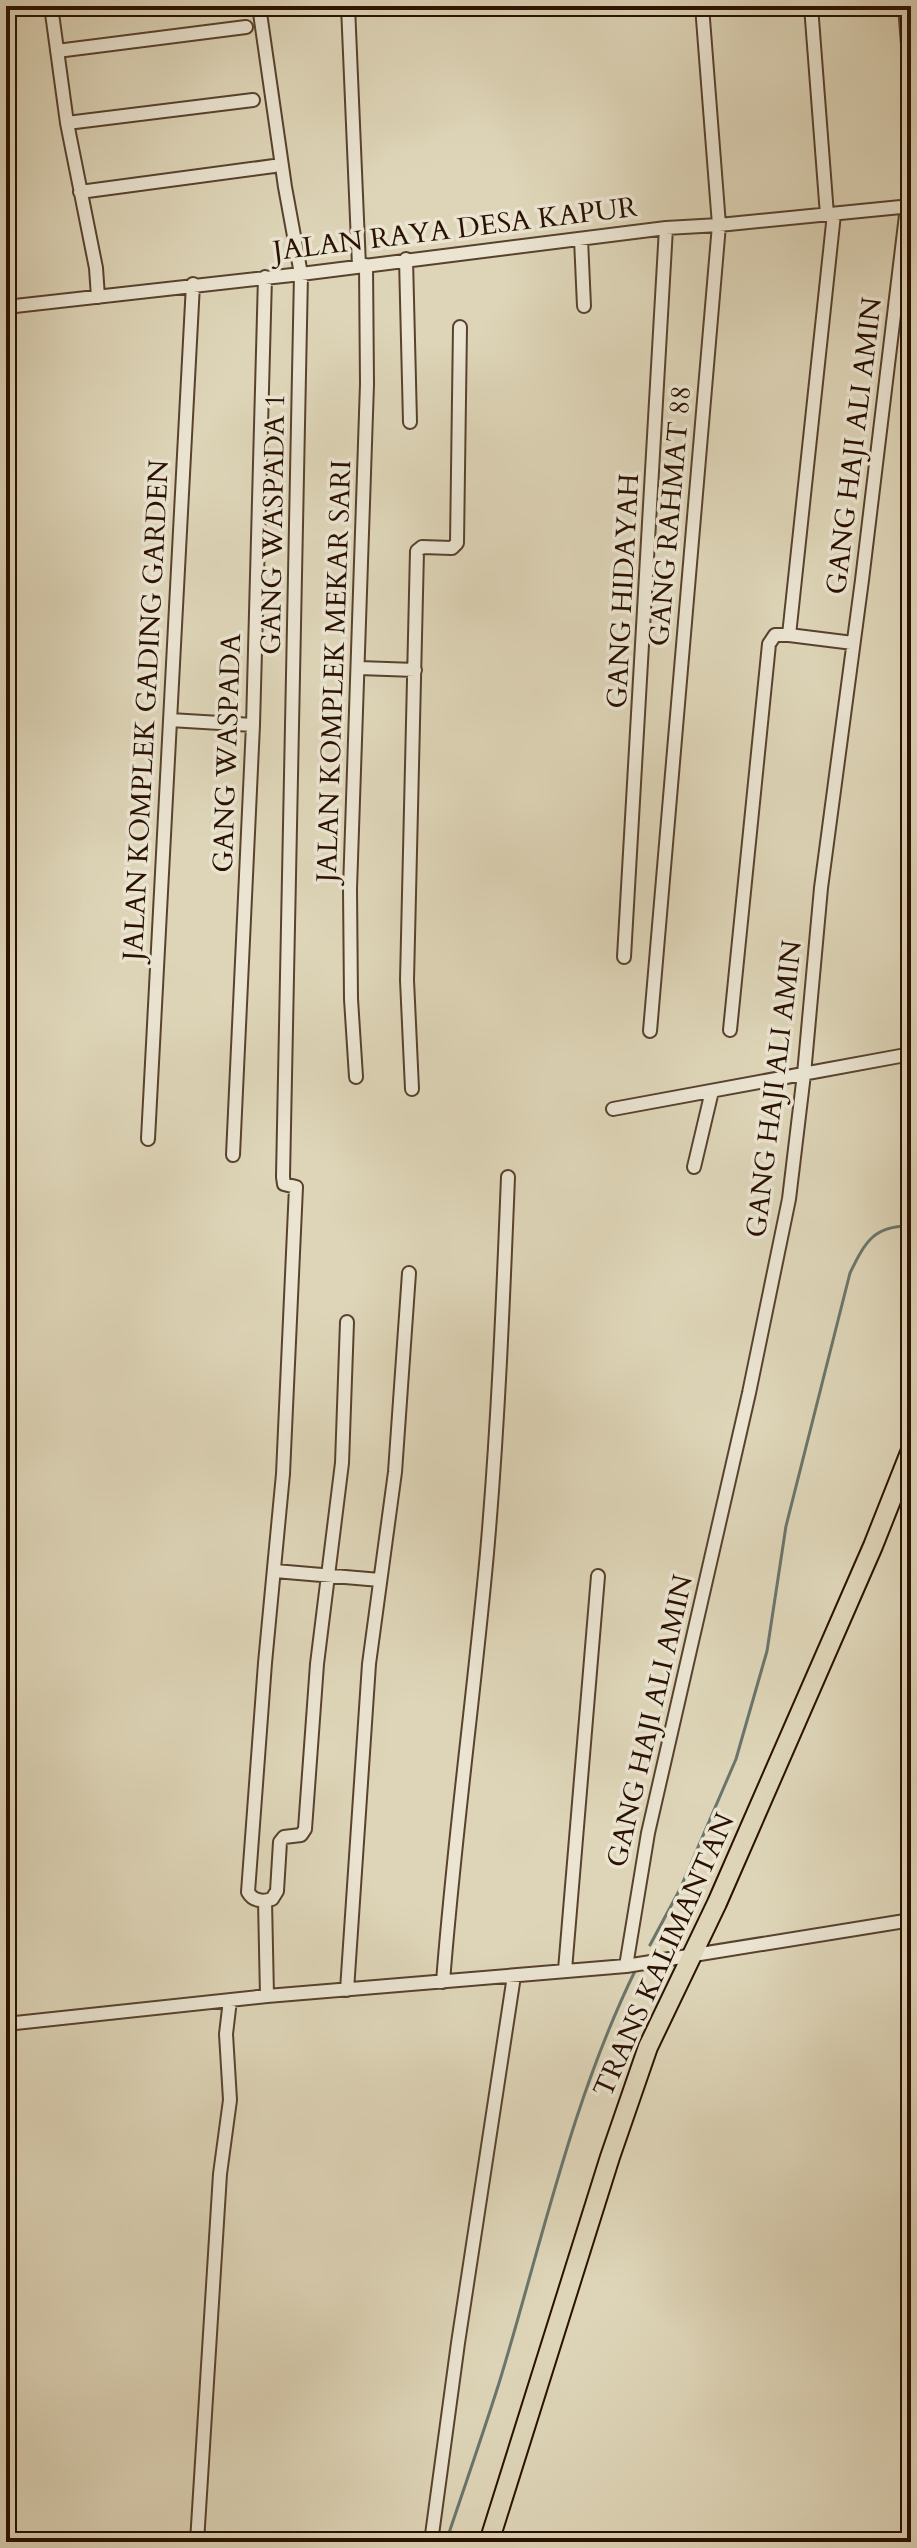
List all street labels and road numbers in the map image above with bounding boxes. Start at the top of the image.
street label: JALAN RAYA DESA KAPUR [267,188,640,271]
street label: GANG HAJI ALI AMIN [817,295,891,597]
street label: GANG RAHMAT 88 [640,384,700,648]
street label: GANG WASPADA 1 [252,393,294,655]
street label: JALAN KOMPLEK GADING GARDEN [114,458,178,965]
street label: JALAN KOMPLEK MEKAR SARI [308,459,360,887]
street label: GANG HIDAYAH [598,472,648,710]
street label: GANG WASPADA [204,632,250,873]
street label: GANG HAJI ALI AMIN [737,938,811,1240]
street label: GANG HAJI ALI AMIN [598,1571,702,1871]
street label: TRANS KALIMANTAN [584,1807,744,2103]

